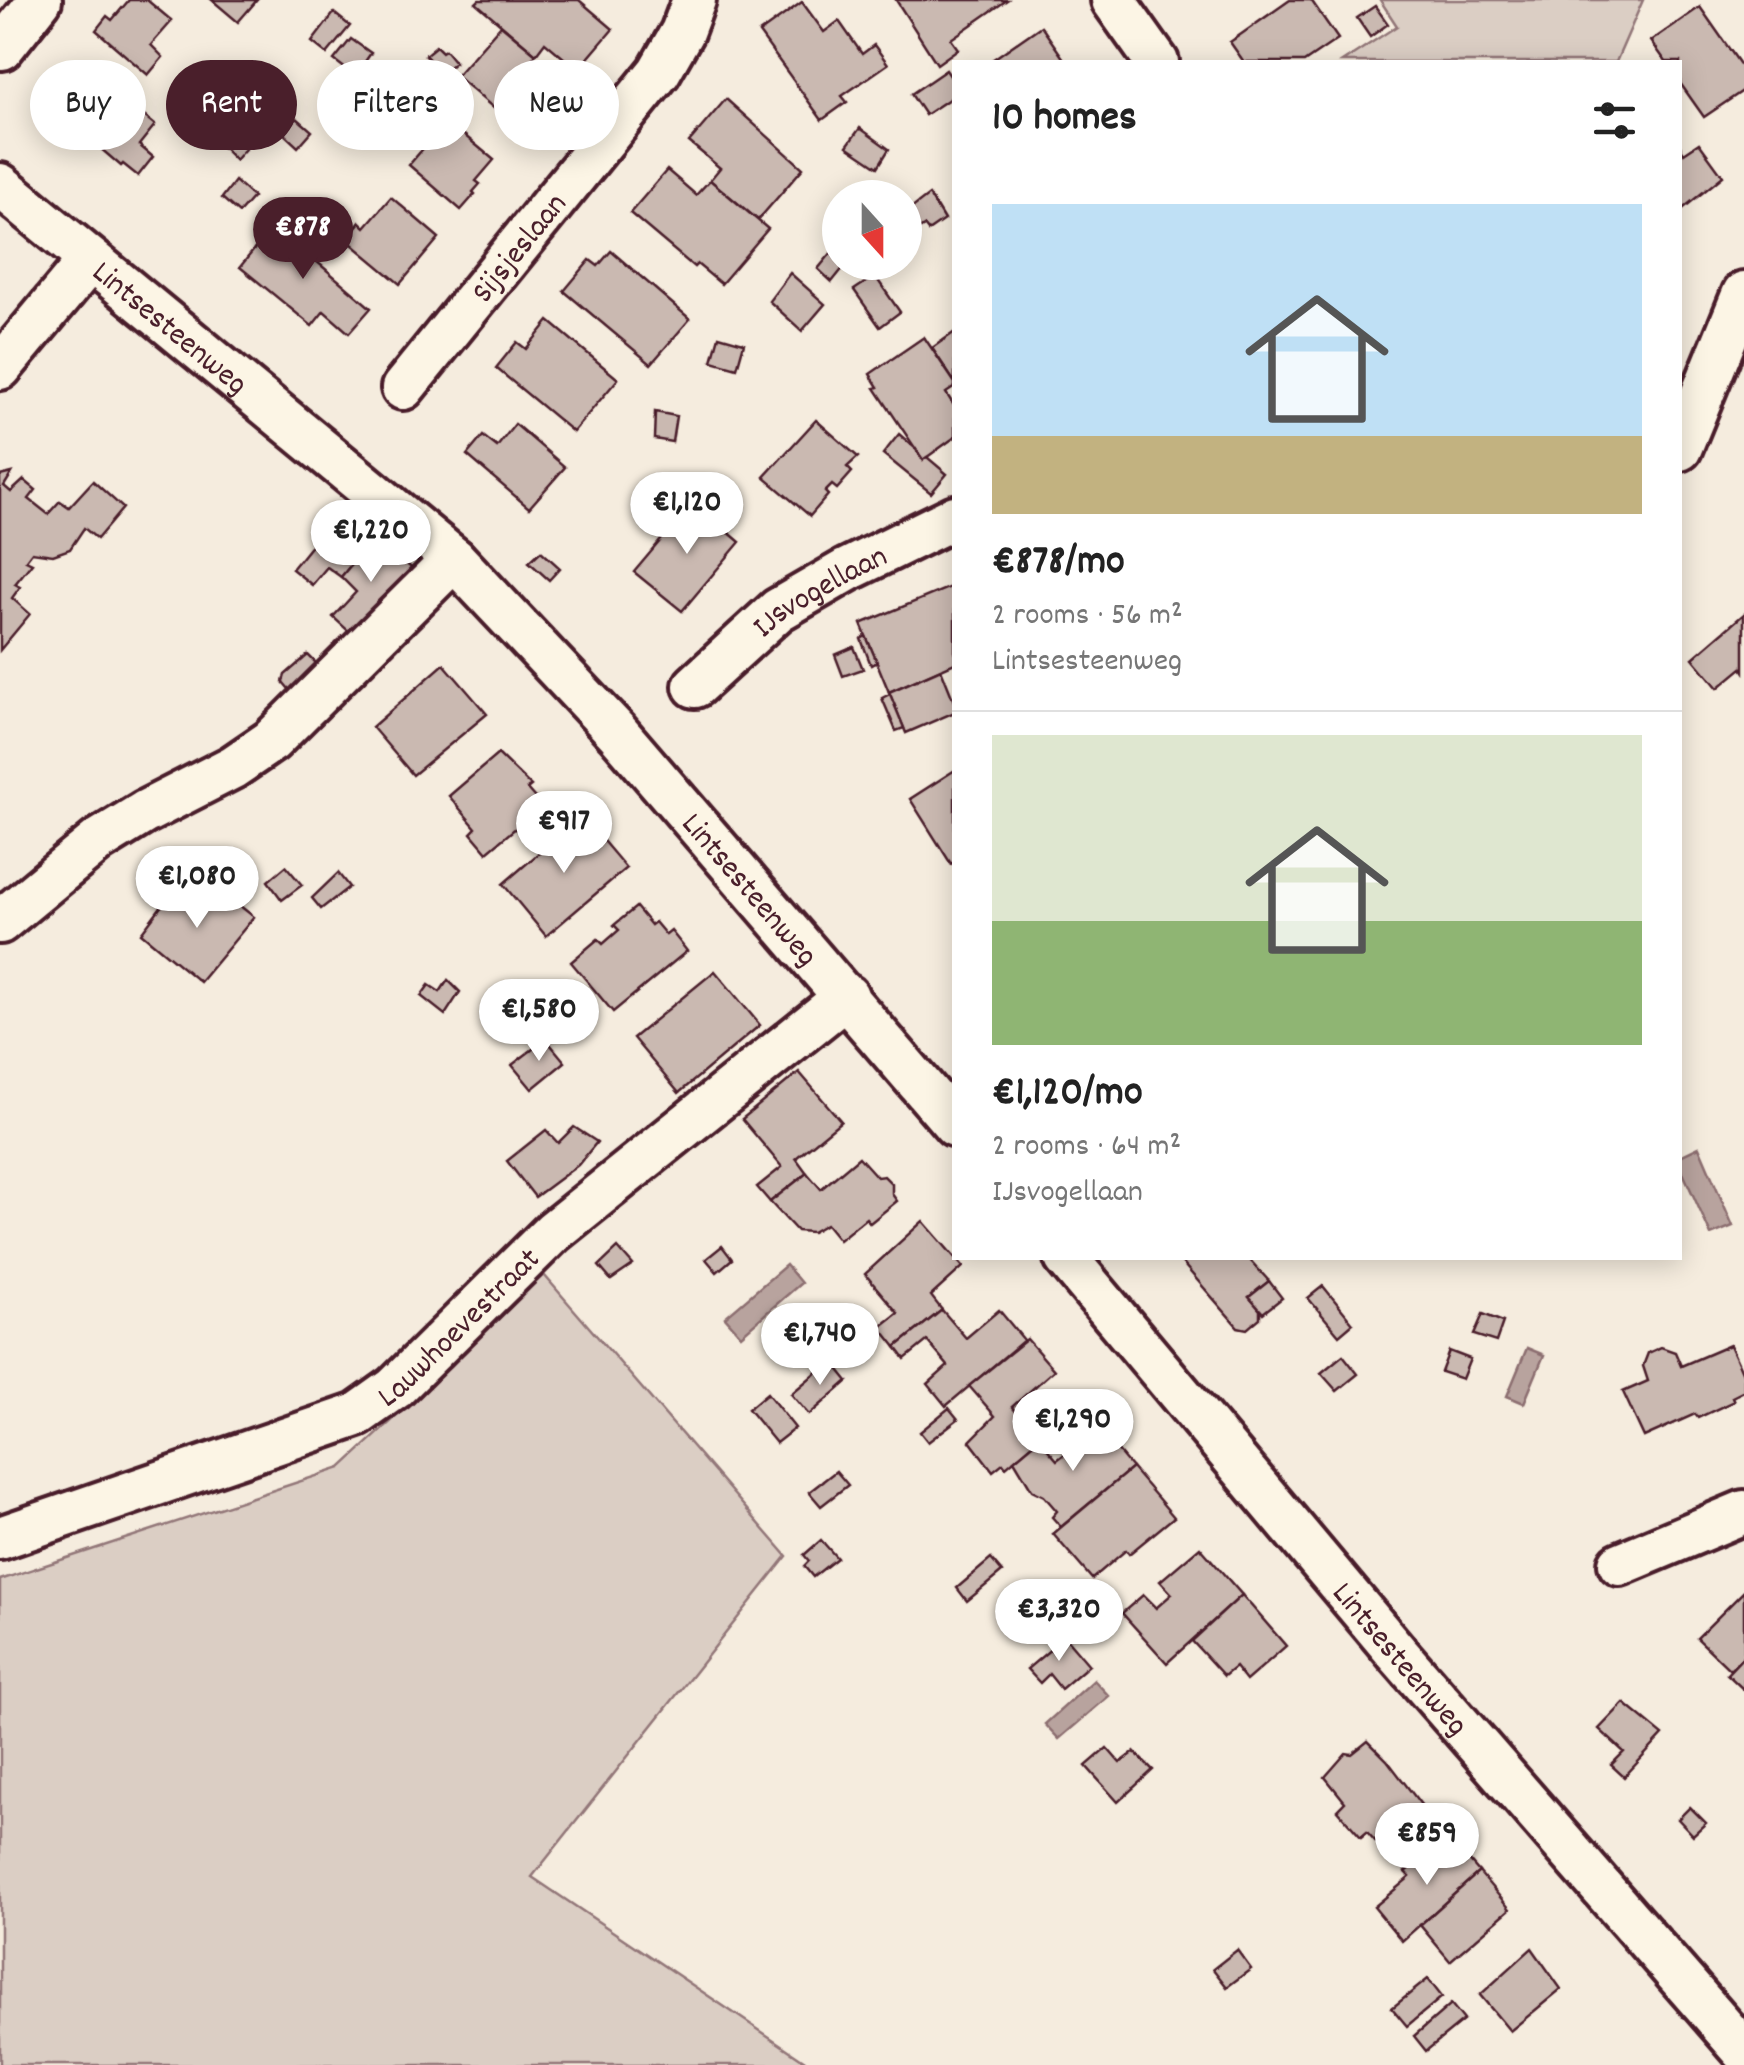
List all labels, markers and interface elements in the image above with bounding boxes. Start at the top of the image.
chip: Buy [30,60,146,150]
chip: Rent [166,60,297,150]
chip: Filters [317,60,474,150]
chip: New [494,60,619,150]
text: 10 homes [992,90,1137,150]
icon: filters [1587,93,1642,148]
north arrow [822,180,922,280]
map controls [822,180,922,280]
street label: Sijsjeslaan [463,185,580,315]
pin: €878 [244,197,362,282]
text: €878 [275,206,331,252]
street label: Lintsesteenweg [80,252,256,408]
icon: home [1227,269,1407,449]
pin: €1,120 [606,472,768,557]
text: €1,120 [652,481,722,527]
pin: €1,220 [290,500,452,585]
text: €1,220 [333,509,409,555]
text: €878/mo [992,534,1125,594]
street label: IJsvogellaan [744,536,896,651]
text: 2 rooms · 56 m² [992,594,1183,640]
text: Lintsesteenweg [992,640,1182,686]
pin: €917 [505,791,623,876]
text: €917 [538,800,590,846]
icon: home [1227,800,1407,980]
street label: Lintsesteenweg [668,804,827,979]
pin: €1,080 [116,846,278,931]
text: €1,080 [158,855,236,901]
pin: €1,580 [458,979,620,1064]
text: €1,580 [501,988,577,1034]
text: €1,120/mo [992,1065,1143,1125]
text: 2 rooms · 64 m² [992,1125,1181,1171]
text: IJsvogellaan [992,1171,1143,1217]
street label: Lauwhoevestraat [370,1239,553,1421]
pin: €1,740 [739,1303,901,1388]
text: €1,740 [783,1312,857,1358]
pin: €1,290 [992,1389,1154,1474]
text: €1,290 [1034,1398,1112,1444]
street label: Lintsesteenweg [1319,1574,1477,1748]
pin: €3,320 [978,1579,1140,1664]
text: €3,320 [1017,1588,1101,1634]
pin: €859 [1368,1803,1486,1888]
text: €859 [1397,1812,1457,1858]

